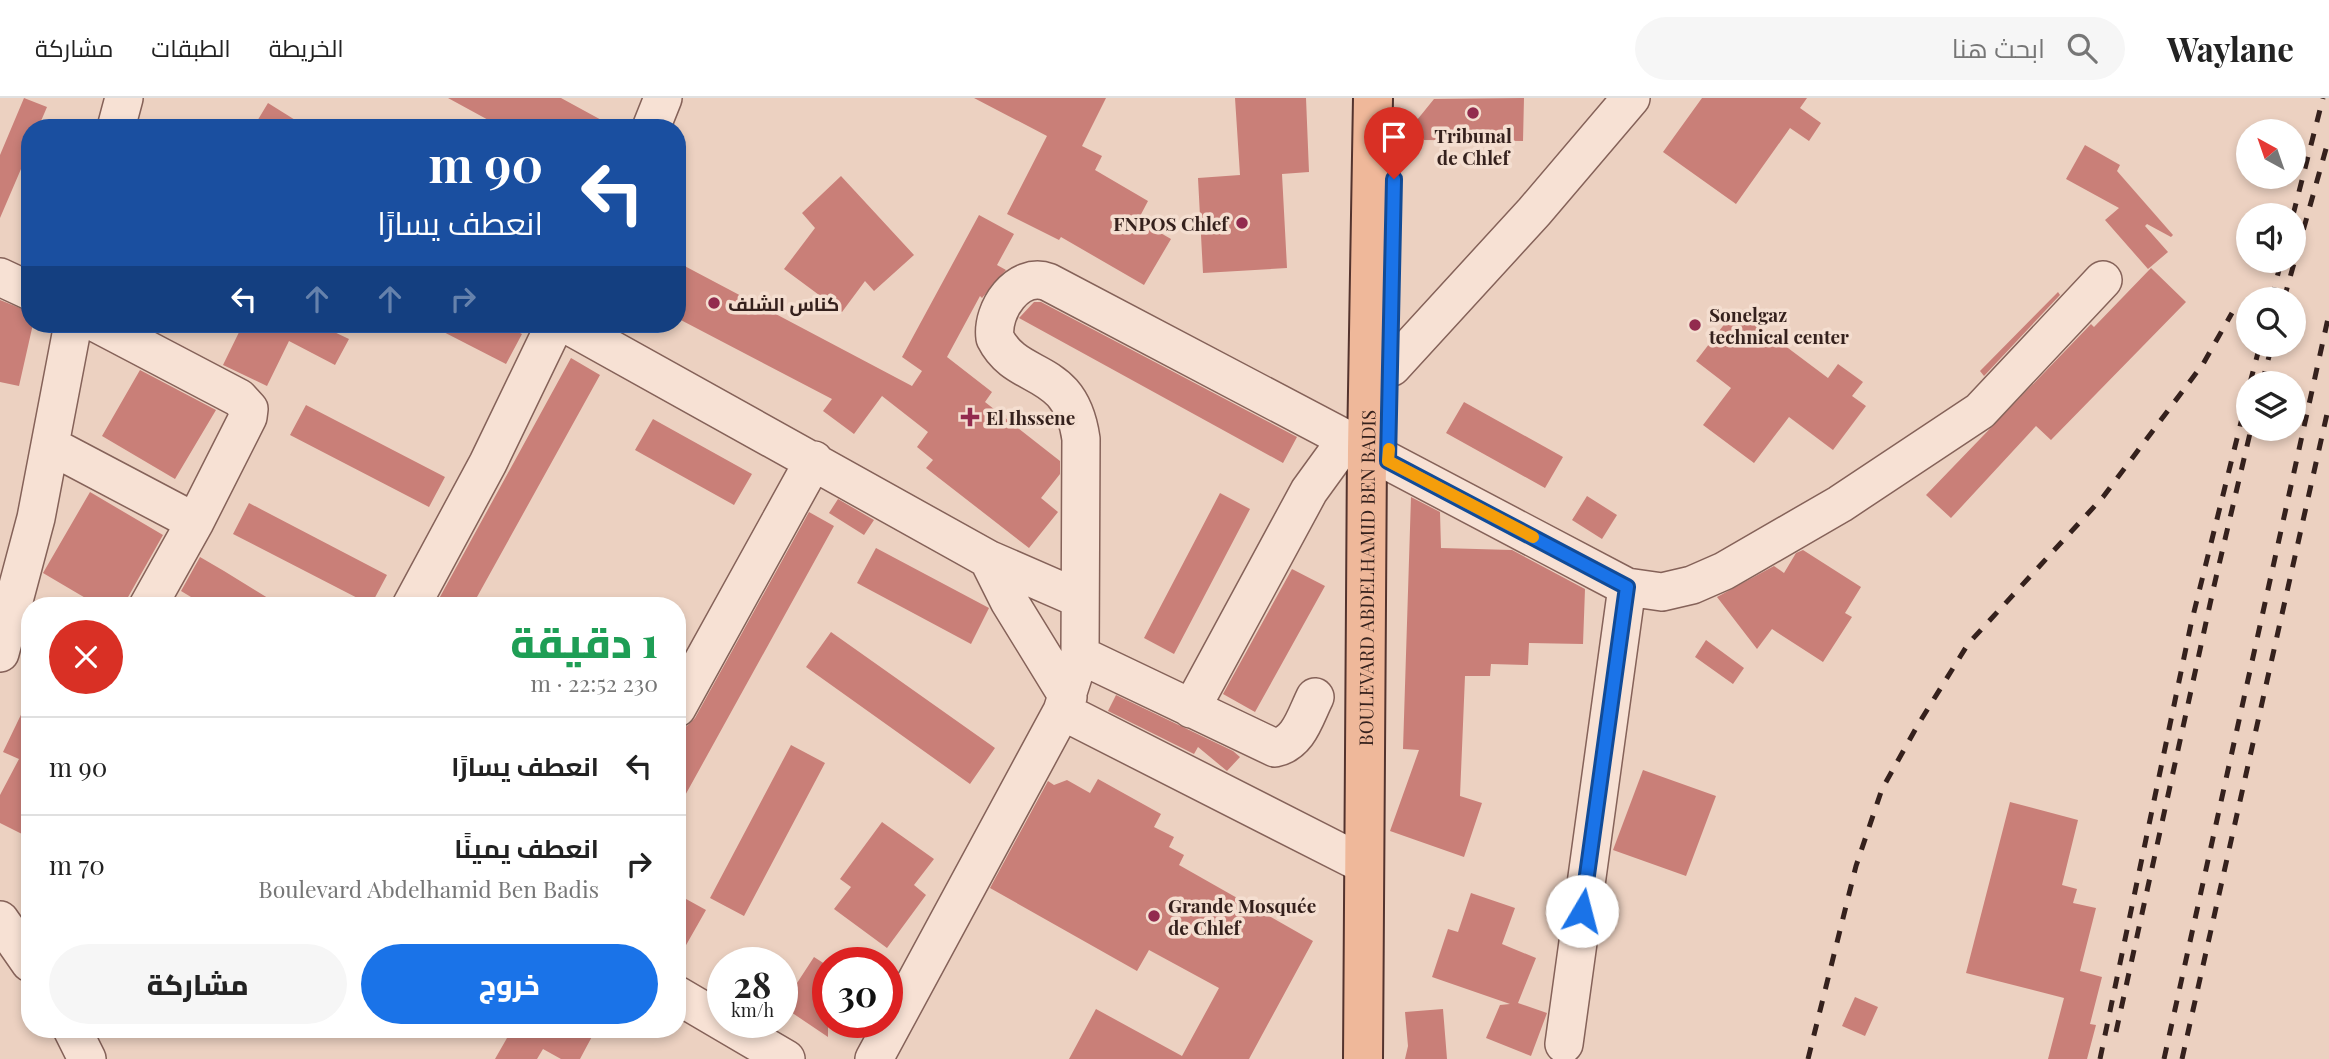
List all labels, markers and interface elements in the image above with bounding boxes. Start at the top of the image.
search box [1635,17,2125,80]
text: Waylane [2167,26,2294,70]
icon: search [2063,29,2101,67]
text: ابحث هنا [1952,30,2045,65]
text: مشاركة [35,31,113,63]
text: الطبقات [151,31,231,63]
text: الخريطة [269,31,344,63]
marker: Tribunal de Chlef [1465,105,1481,121]
pin [1364,107,1424,179]
icon: arrive [1375,118,1413,156]
north arrow [2236,119,2306,189]
map controls [2236,119,2306,441]
place label: Tribunal de Chlef [1434,122,1512,170]
text: 90 m [429,130,543,195]
icon: left [567,147,658,238]
text: انعطف يسارًا [377,200,543,243]
button: sound [2236,203,2306,273]
place label: FNPOS Chlef [1113,210,1230,236]
marker: FNPOS Chlef [1234,215,1250,231]
icon: left [225,280,263,318]
icon: ahead [298,280,336,318]
icon: ahead [371,280,409,318]
icon: right [444,280,482,318]
button: search [2236,287,2306,357]
place label: كناس الشلف [728,290,839,316]
marker: كناس الشلف [706,295,722,311]
place label: Sonelgaz technical center [1708,301,1849,349]
marker: Sonelgaz technical center [1687,317,1703,333]
button: layers [2236,371,2306,441]
place label: El Ihssene [986,404,1075,430]
marker: El Ihssene [960,407,980,427]
street label: BOULEVARD ABDELHAMID BEN BADIS [1352,410,1381,746]
text: 1 دقيقة [510,613,658,669]
button: close [49,620,123,694]
text: 230 m · 22:52 [530,667,658,698]
icon: left [620,747,658,785]
text: انعطف يسارًا [451,748,599,783]
text: 90 m [49,749,107,784]
text: انعطف يمينًا [454,830,599,865]
icon: right [620,845,658,883]
text: 70 m [49,847,105,882]
text: Boulevard Abdelhamid Ben Badis [258,873,599,904]
position arrow [1545,874,1619,948]
place label: Grande Mosquée de Chlef [1168,892,1316,940]
marker: Grande Mosquée de Chlef [1146,908,1162,924]
button: مشاركة [49,944,347,1024]
button: خروج [361,944,658,1024]
speed limit sign: 30 [812,947,903,1038]
text: 28 [734,960,771,1007]
text: km/h [731,998,774,1022]

